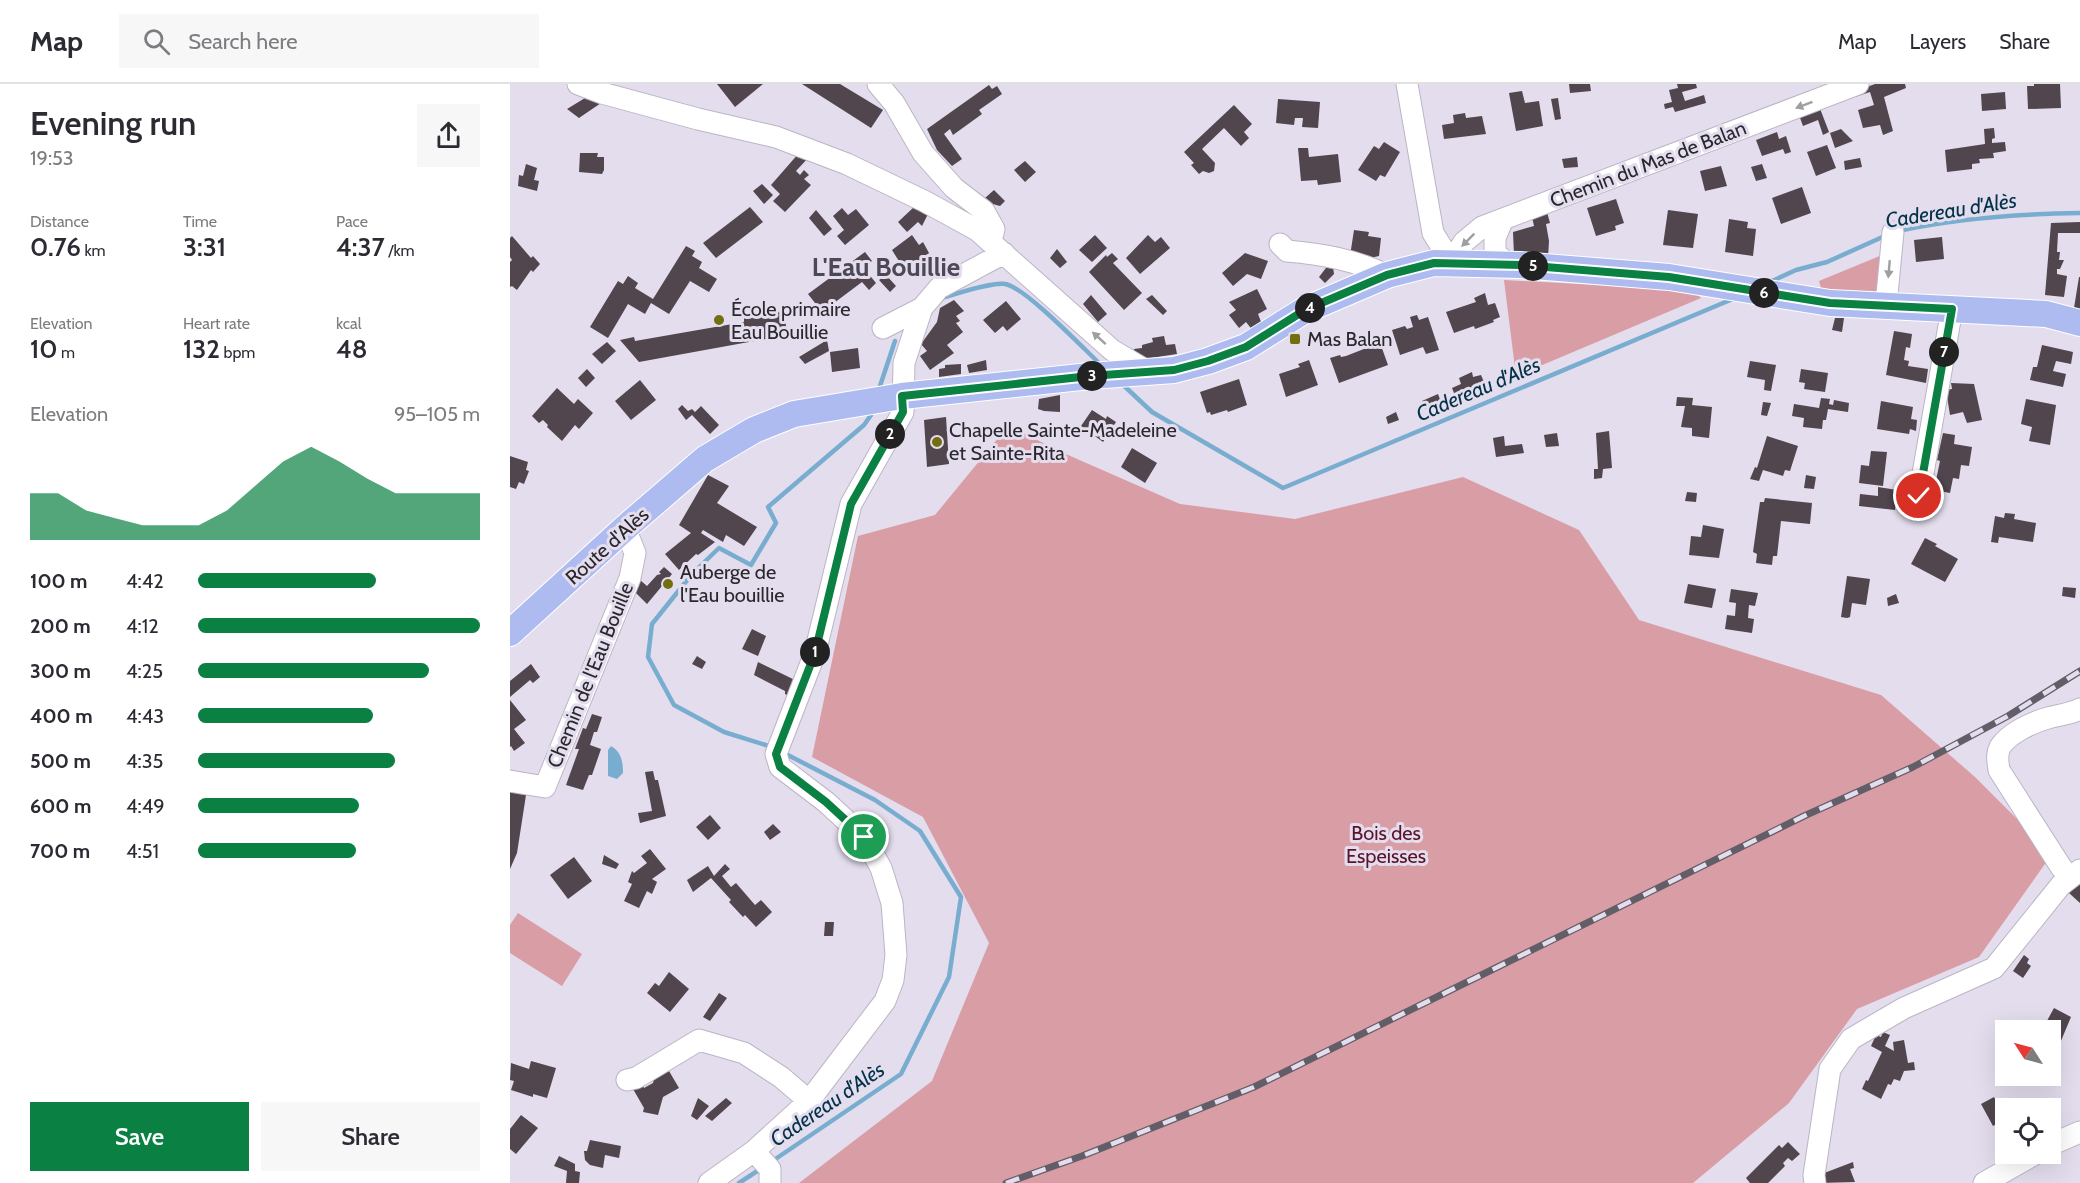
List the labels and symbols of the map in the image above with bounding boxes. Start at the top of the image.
one-way arrow [1794,100,1812,110]
street label: Chemin du Mas de Balan [1546,115,1750,213]
water label: Cadereau d'Alès [1884,187,2018,233]
one-way arrow [1461,232,1475,247]
district label: L'Eau Bouillie [812,251,960,283]
pin: 5 [1518,251,1548,281]
one-way arrow [1884,259,1894,278]
pin: 6 [1749,278,1779,308]
pin: 4 [1295,293,1325,323]
place label: École primaire Eau Bouillie [731,297,850,344]
marker: École primaire Eau Bouillie [712,313,726,327]
place label: Mas Balan [1307,327,1393,351]
one-way arrow [1091,331,1106,345]
marker: Mas Balan [1288,332,1302,346]
pin: 7 [1929,337,1959,367]
water label: Cadereau d'Alès [1412,352,1544,426]
pin: 3 [1077,361,1107,391]
place label: Chapelle Sainte-Madeleine et Sainte-Rita [949,418,1177,465]
pin: 2 [875,419,905,449]
marker: Chapelle Sainte-Madeleine et Sainte-Rita [930,435,944,449]
pin [1893,470,1944,521]
street label: Route d'Alès [560,502,654,590]
place label: Auberge de l'Eau bouillie [680,560,784,607]
marker: Auberge de l'Eau bouillie [661,577,675,591]
street label: Chemin de l'Eau Bouille [542,579,638,771]
pin: 1 [800,637,830,667]
pin [838,811,889,862]
park label: Bois des Espeisses [1346,821,1426,868]
north arrow [1995,1020,2061,1086]
water label: Cadereau d'Alès [765,1057,889,1151]

